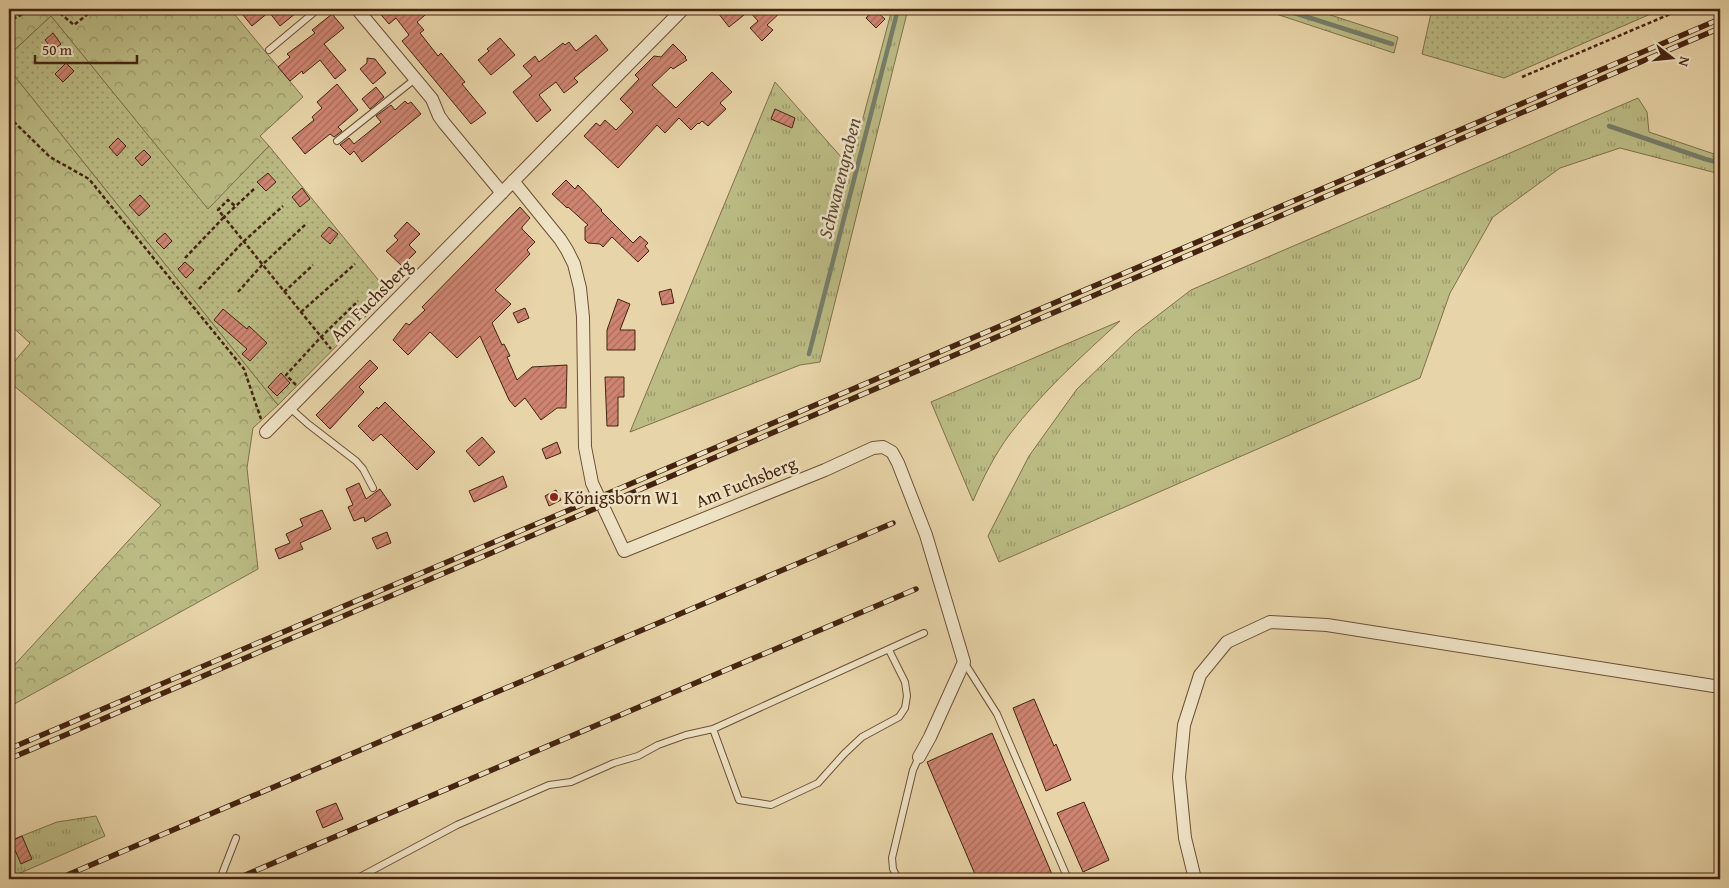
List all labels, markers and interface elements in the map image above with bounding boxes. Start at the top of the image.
scale bar [35,32,138,64]
north arrow [1646,32,1696,82]
text: 50 m [42,39,73,60]
text: N [1673,54,1695,69]
water label: Schwanengraben [810,114,868,241]
street label: Am Fuchsberg [324,253,418,347]
street label: Am Fuchsberg [691,449,801,515]
place label: Königsborn W1 [564,484,679,511]
marker: Königsborn W1 [548,491,560,503]

